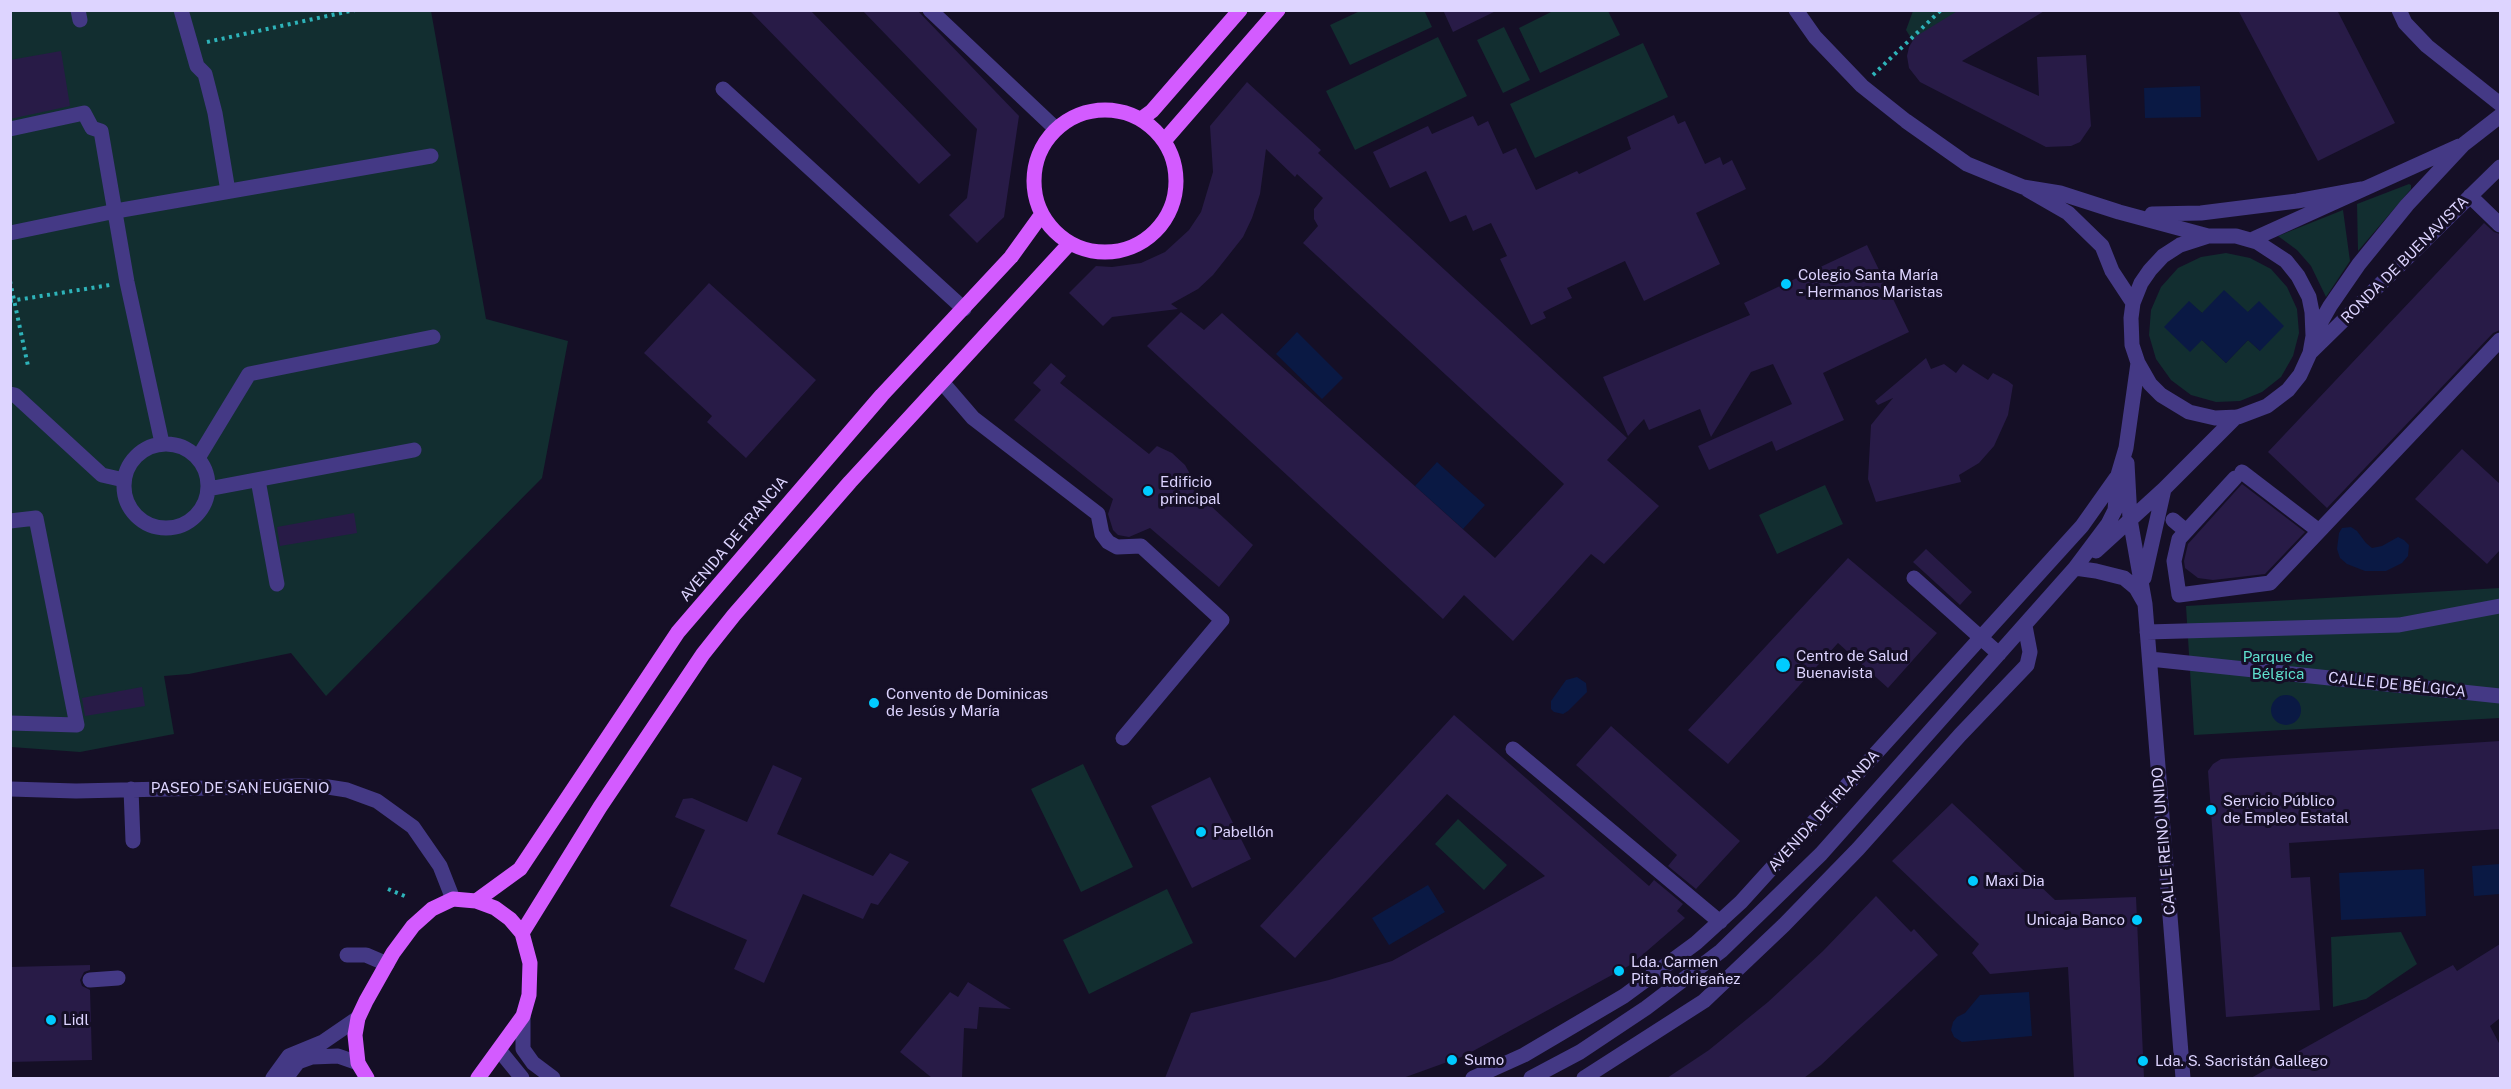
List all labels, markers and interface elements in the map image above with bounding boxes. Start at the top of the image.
street label: RONDA DE BUENAVISTA [2338,193,2472,327]
place label: Colegio Santa María - Hermanos Maristas [1798,266,1943,301]
marker: Colegio Santa María - Hermanos Maristas [1779,277,1793,291]
street label: AVENIDA DE FRANCIA [676,473,792,605]
place label: Edificio principal [1160,473,1221,508]
marker: Edificio principal [1141,484,1155,498]
place label: Centro de Salud Buenavista [1796,647,1908,682]
park label: Parque de Bélgica [2243,648,2313,683]
marker: Centro de Salud Buenavista [1774,656,1792,674]
street label: CALLE DE BÉLGICA [2327,669,2467,701]
place label: Convento de Dominicas de Jesús y María [886,685,1048,720]
marker: Convento de Dominicas de Jesús y María [867,696,881,710]
street label: AVENIDA DE IRLANDA [1765,746,1883,876]
street label: CALLE REINO UNIDO [2149,766,2179,916]
street label: PASEO DE SAN EUGENIO [151,779,329,797]
place label: Servicio Público de Empleo Estatal [2223,792,2349,827]
marker: Servicio Público de Empleo Estatal [2204,803,2218,817]
place label: Pabellón [1213,823,1274,841]
marker: Pabellón [1194,825,1208,839]
place label: Maxi Dia [1985,872,2045,890]
marker: Maxi Dia [1966,874,1980,888]
place label: Unicaja Banco [2026,911,2125,929]
marker: Unicaja Banco [2130,913,2144,927]
place label: Lda. Carmen Pita Rodrigañez [1631,953,1741,988]
marker: Lda. Carmen Pita Rodrigañez [1612,964,1626,978]
place label: Lidl [63,1011,89,1029]
marker: Lidl [44,1013,58,1027]
place label: Sumo [1464,1051,1504,1069]
place label: Lda. S. Sacristán Gallego [2155,1052,2328,1070]
marker: Sumo [1445,1053,1459,1067]
marker: Lda. S. Sacristán Gallego [2136,1054,2150,1068]

